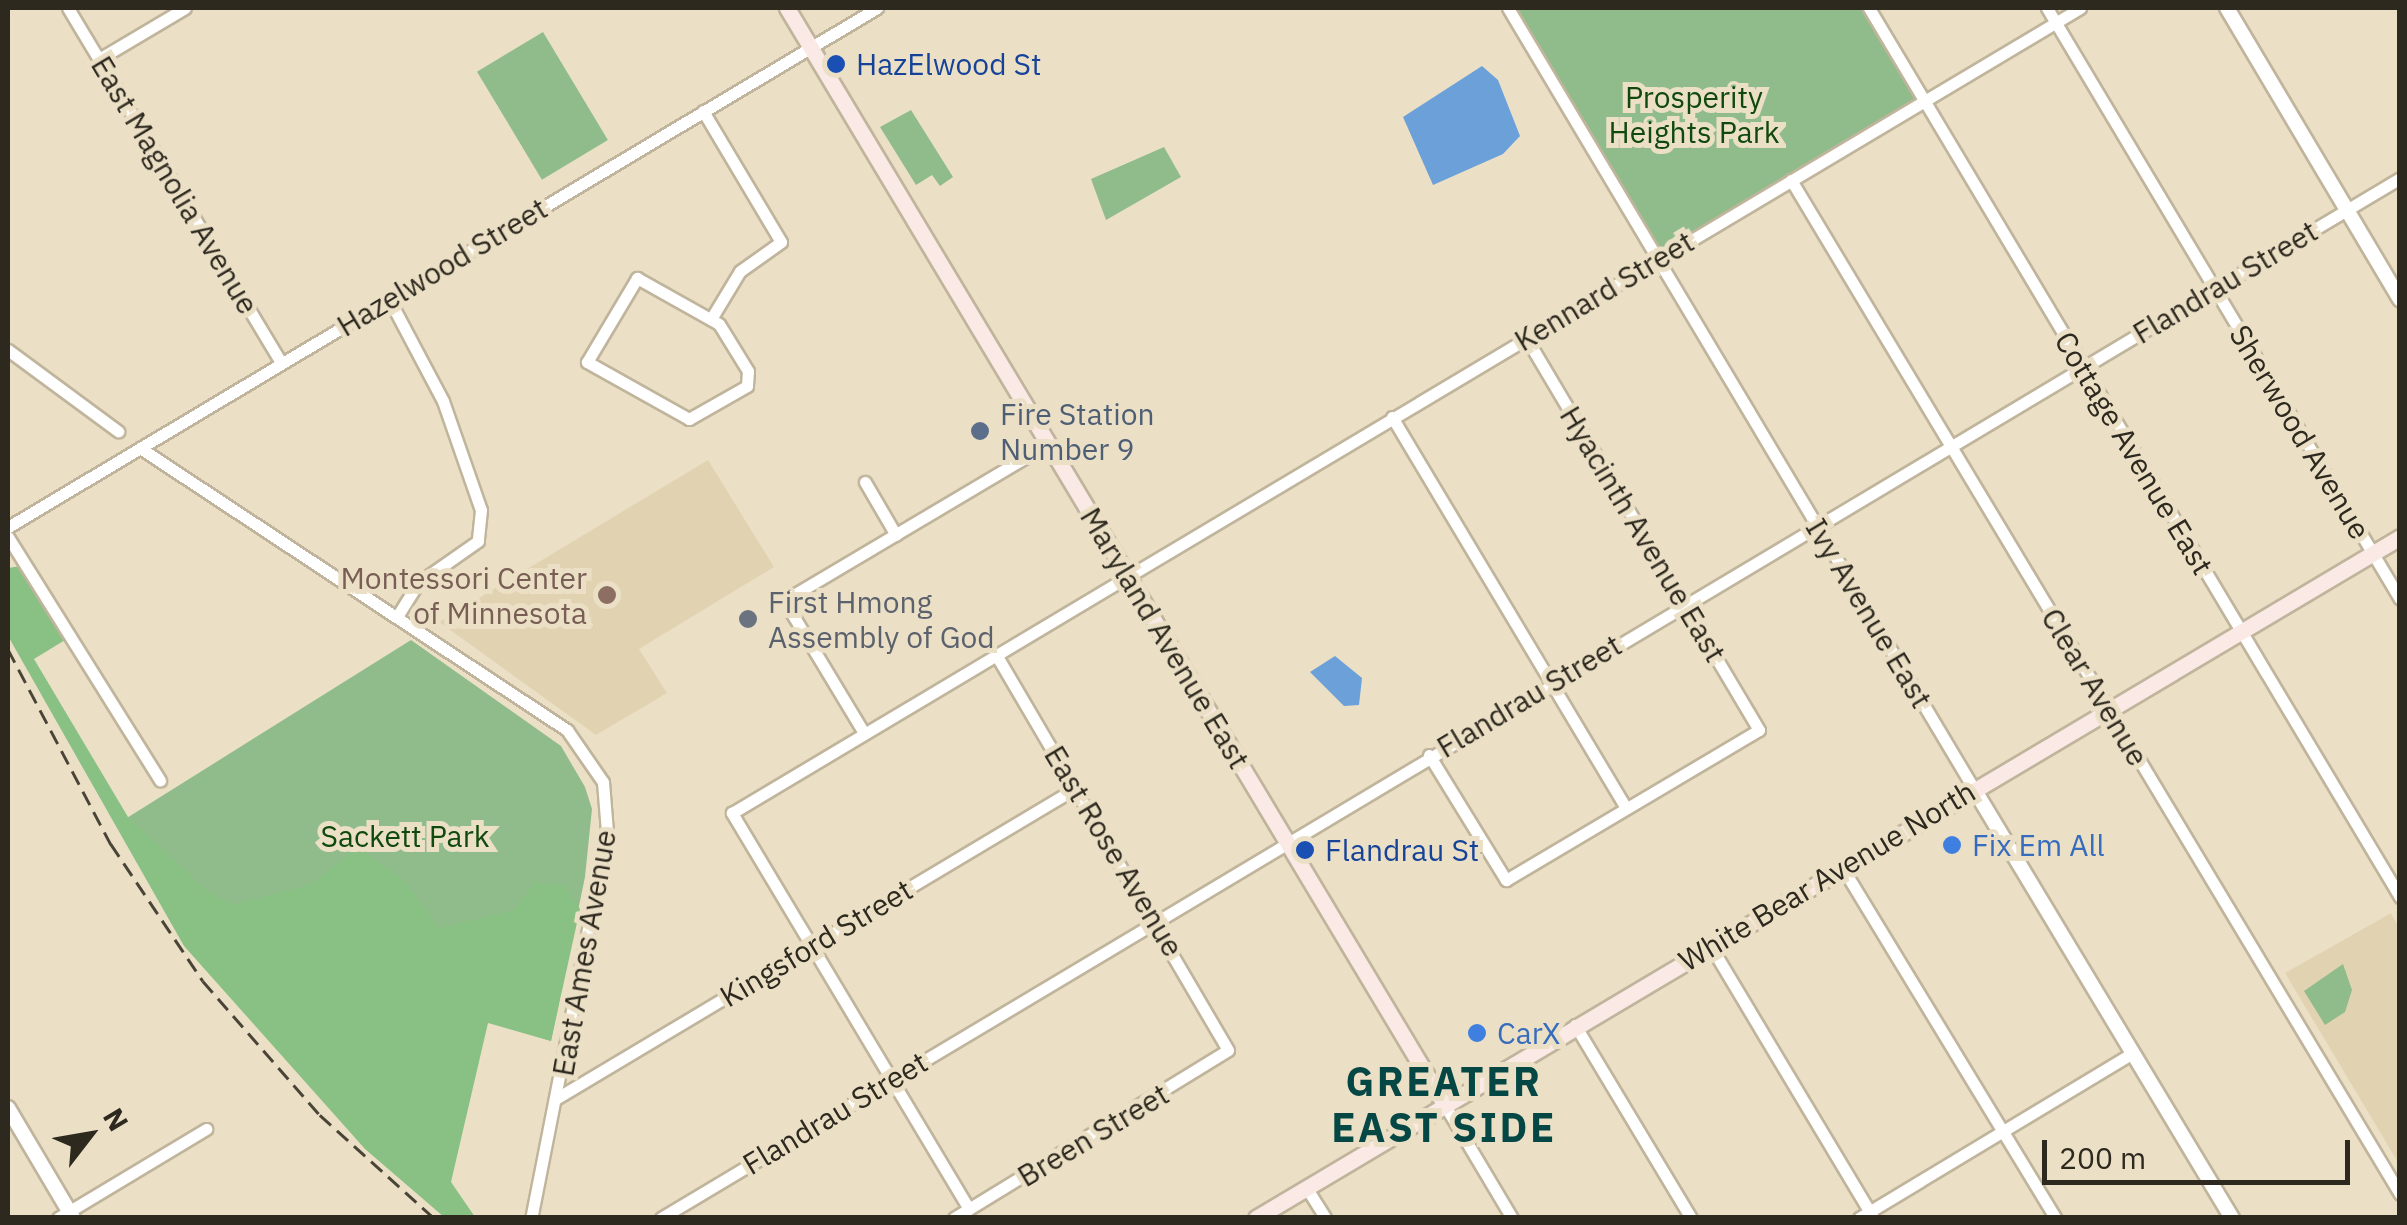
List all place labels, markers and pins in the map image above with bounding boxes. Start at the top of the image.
place label: HazElwood St [856,46,1042,82]
marker: HazElwood St [825,53,847,75]
place label: Fire Station Number 9 [1000,396,1155,466]
marker: Fire Station Number 9 [969,420,991,442]
place label: Montessori Center of Minnesota [340,560,587,630]
marker: Montessori Center of Minnesota [596,584,618,606]
place label: First Hmong Assembly of God [768,584,995,654]
marker: First Hmong Assembly of God [737,608,759,630]
place label: Fix Em All [1972,827,2105,863]
place label: Flandrau St [1325,832,1479,868]
marker: Fix Em All [1941,834,1963,856]
marker: Flandrau St [1294,839,1316,861]
place label: CarX [1497,1015,1560,1051]
marker: CarX [1466,1022,1488,1044]

